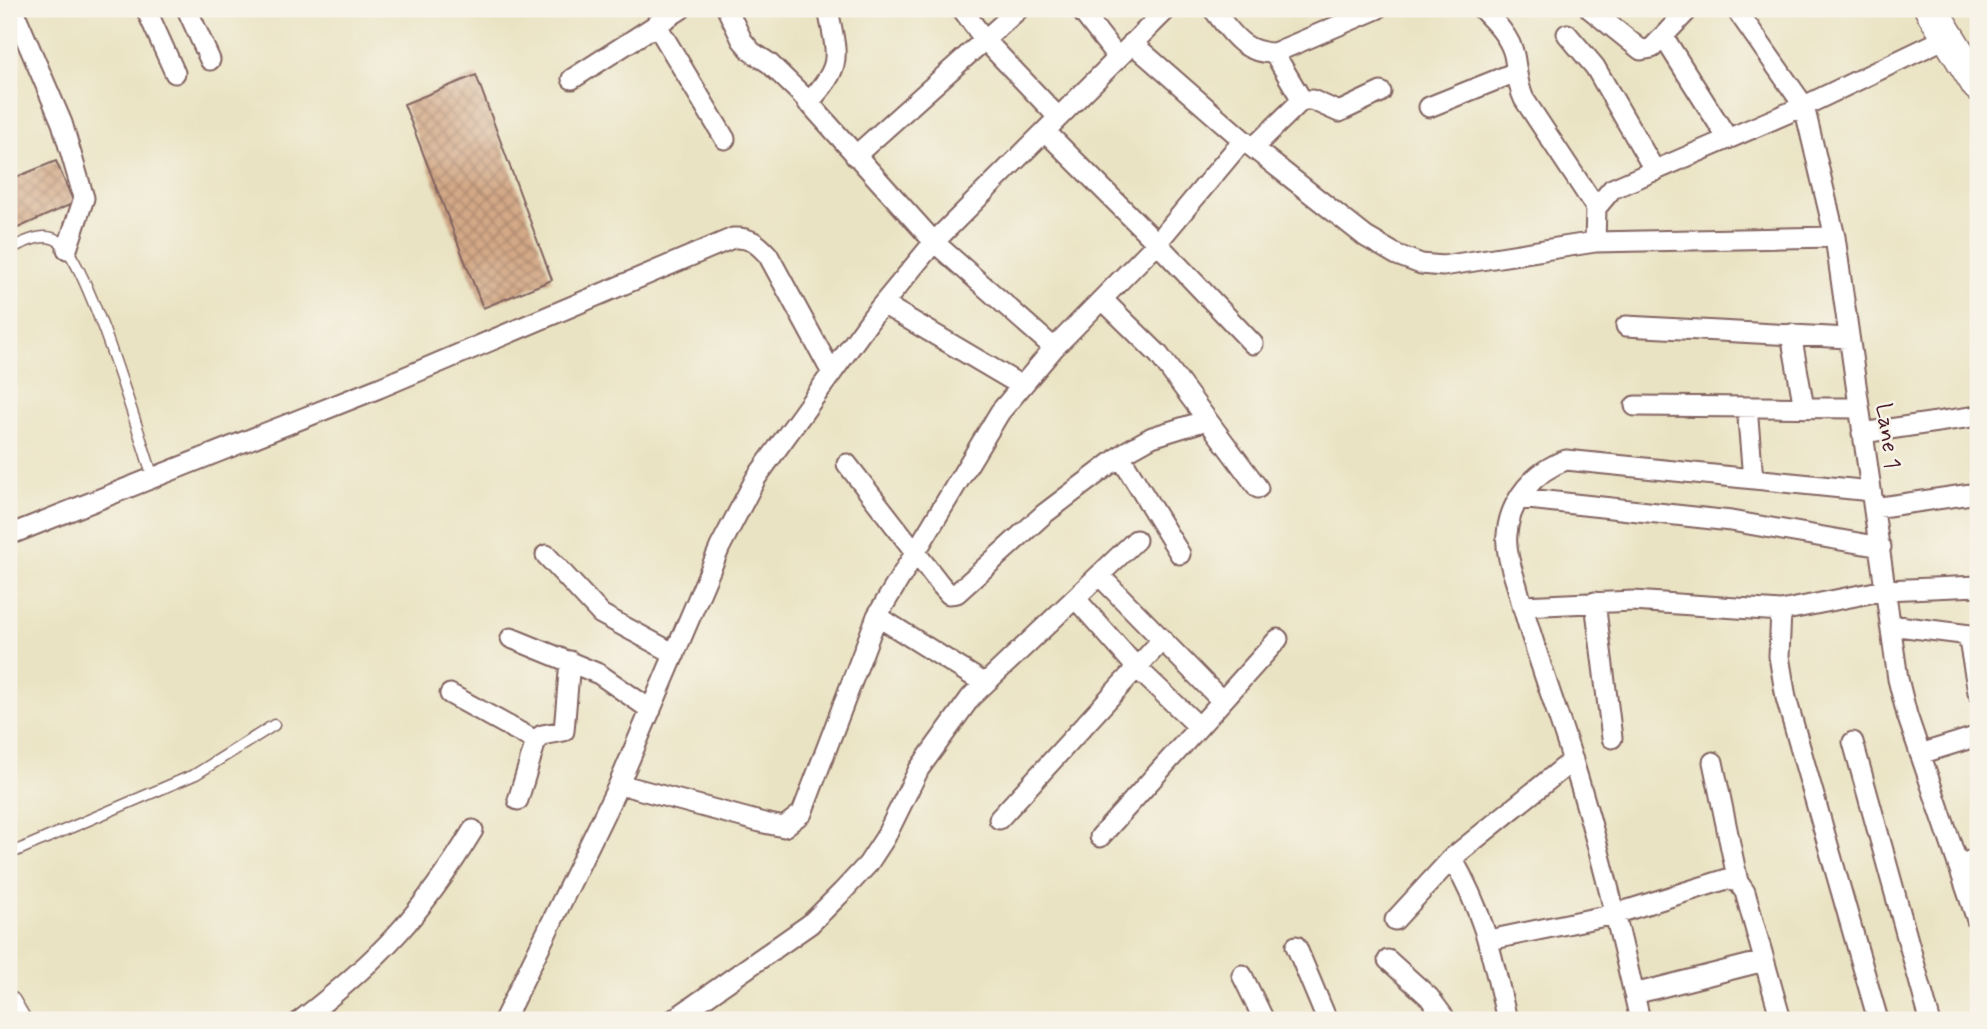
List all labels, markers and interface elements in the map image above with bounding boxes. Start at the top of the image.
street label: Lane 1 [1868,401,1906,471]

